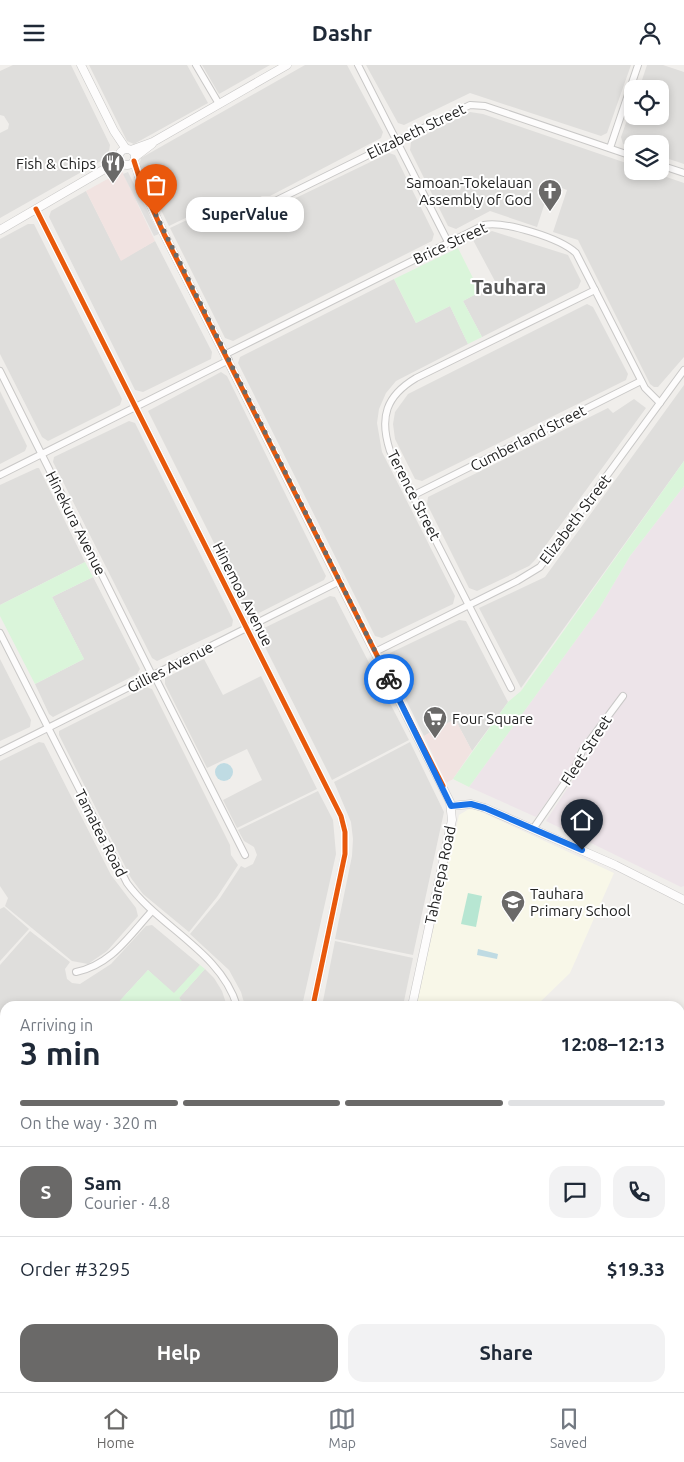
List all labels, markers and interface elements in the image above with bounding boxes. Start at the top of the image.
icon: menu [20,19,48,47]
icon: person [636,19,664,47]
text: Dashr [312,20,372,45]
map controls [624,80,669,180]
button: locate [624,80,669,125]
street label: Elizabeth Street [364,100,468,162]
button: layers [624,135,669,180]
restaurant icon: Fish & Chips [100,150,126,184]
place label: Fish & Chips [16,155,96,172]
pin [135,164,177,215]
icon: bag [142,171,170,199]
place label: Samoan-Tokelauan Assembly of God [406,174,532,208]
church icon: Samoan-Tokelauan Assembly of God [537,178,563,212]
callout: SuperValue [186,197,304,233]
text: SuperValue [202,205,288,223]
street label: Brice Street [410,218,490,267]
district label: Tauhara [472,275,546,298]
street label: Cumberland Street [467,401,589,475]
street label: Terence Street [384,447,444,543]
street label: Hinekura Avenue [42,468,110,578]
street label: Elizabeth Street [536,471,614,567]
street label: Hinemoa Avenue [209,539,277,649]
street label: Gillies Avenue [124,638,216,696]
courier [364,654,414,704]
icon: bike [375,665,403,693]
supermarket icon: Four Square [422,705,448,739]
place label: Four Square [452,710,533,727]
street label: Fleet Street [557,712,615,788]
street label: Tamatea Road [72,786,130,880]
pin [561,799,603,850]
icon: home [568,806,596,834]
street label: Taharepa Road [421,824,459,926]
place label: Tauhara Primary School [530,885,631,919]
school or university icon: Tauhara Primary School [500,889,526,923]
text: Arriving in [20,1016,93,1034]
text: 12:08–12:13 [560,1033,665,1055]
text: 3 min [20,1035,101,1071]
text: On the way · 320 m [20,1114,157,1132]
button: chat [549,1166,601,1218]
button: phone [613,1166,665,1218]
text: Sam [84,1172,122,1194]
text: S [41,1181,51,1203]
text: Courier · 4.8 [84,1194,170,1212]
text: Order #3295 [20,1258,130,1280]
text: $19.33 [607,1258,665,1280]
button: Help [20,1324,338,1382]
button: Share [348,1324,665,1382]
tab: Home [97,1405,135,1451]
tab: Map [328,1405,356,1451]
tab: Saved [550,1405,587,1451]

